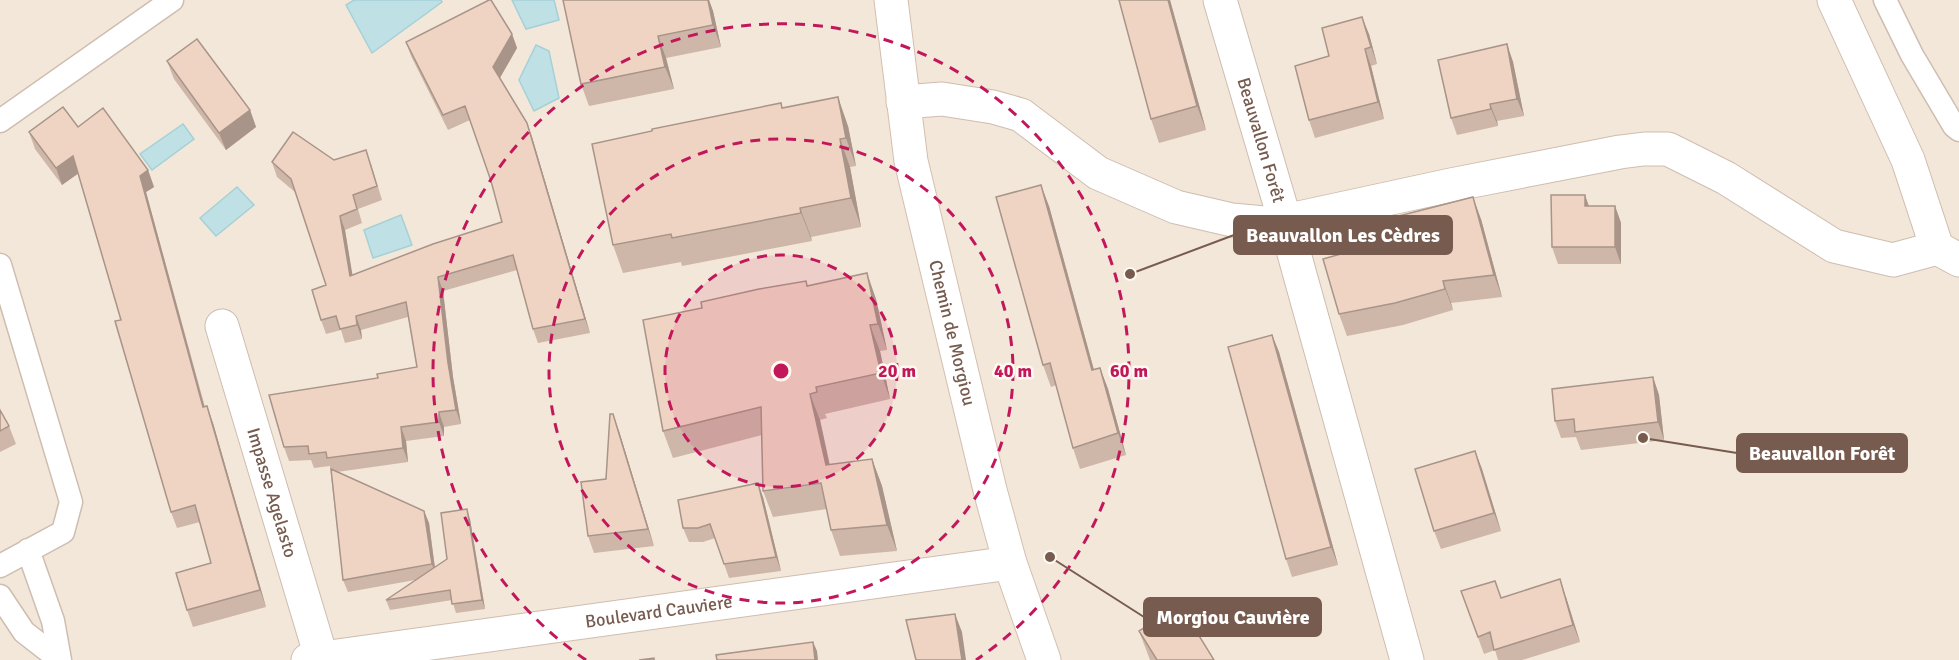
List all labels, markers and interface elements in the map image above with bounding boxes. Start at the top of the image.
street label: Beauvallon Forêt [1232,75,1290,205]
callout: Beauvallon Les Cèdres [1234,216,1452,254]
text: Beauvallon Les Cèdres [1246,223,1440,248]
street label: Chemin de Morgiou [924,258,980,408]
text: 20 m [878,360,916,382]
text: 40 m [994,360,1032,382]
text: 60 m [1110,360,1148,382]
centre of rings [771,361,791,381]
street label: Impasse Agelasto [242,425,302,560]
callout: Beauvallon Forêt [1737,434,1907,472]
text: Beauvallon Forêt [1749,441,1896,466]
street label: Boulevard Cauviere [584,591,734,633]
callout: Morgiou Cauvière [1144,598,1321,636]
text: Morgiou Cauvière [1156,605,1310,630]

